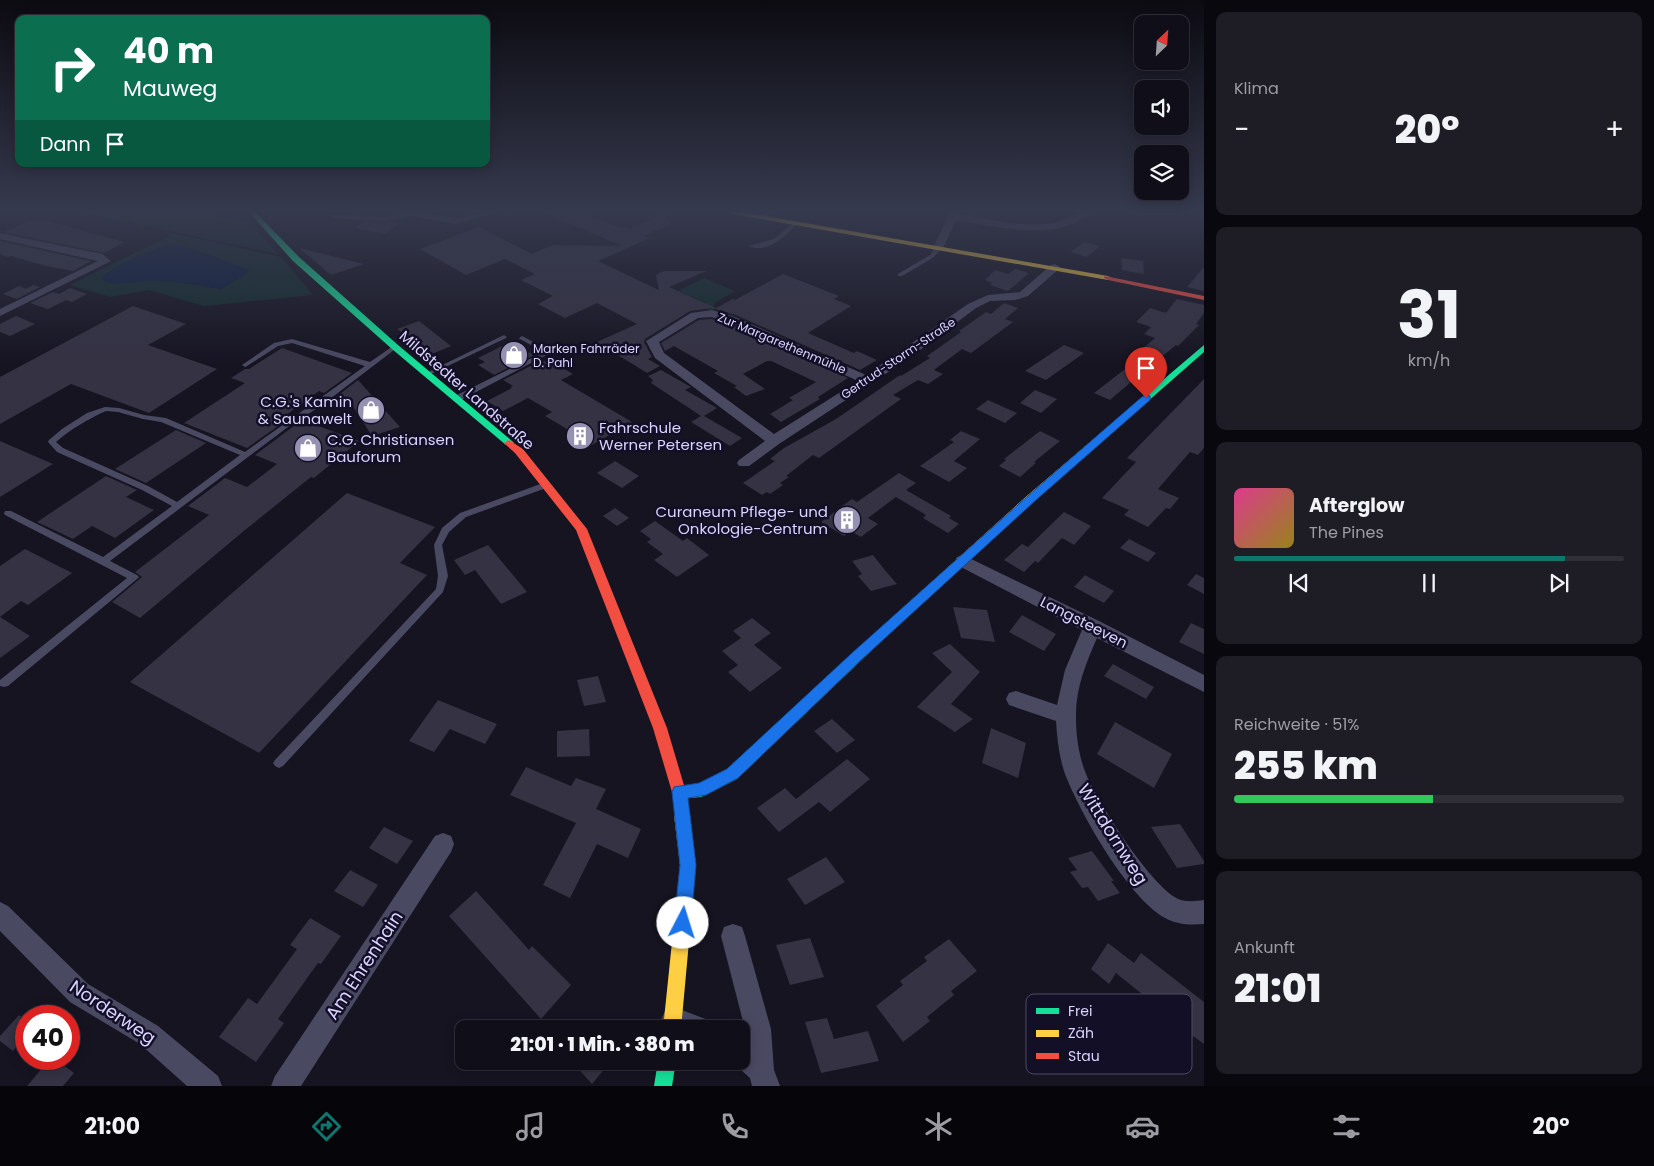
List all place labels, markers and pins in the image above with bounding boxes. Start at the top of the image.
shop icon: Marken Fahrräder D. Pahl [499,340,529,370]
place label: Marken Fahrräder D. Pahl [533,340,640,371]
pin [1125,347,1167,398]
place label: C.G.'s Kamin & Saunawelt [258,391,352,429]
shop icon: C.G.'s Kamin & Saunawelt [356,395,386,425]
place label: Fahrschule Werner Petersen [599,417,722,455]
building icon: Fahrschule Werner Petersen [565,421,595,451]
place label: C.G. Christiansen Bauforum [327,429,454,467]
shop icon: C.G. Christiansen Bauforum [293,433,323,463]
place label: Curaneum Pflege- und Onkologie-Centrum [655,501,828,539]
building icon: Curaneum Pflege- und Onkologie-Centrum [832,505,862,535]

